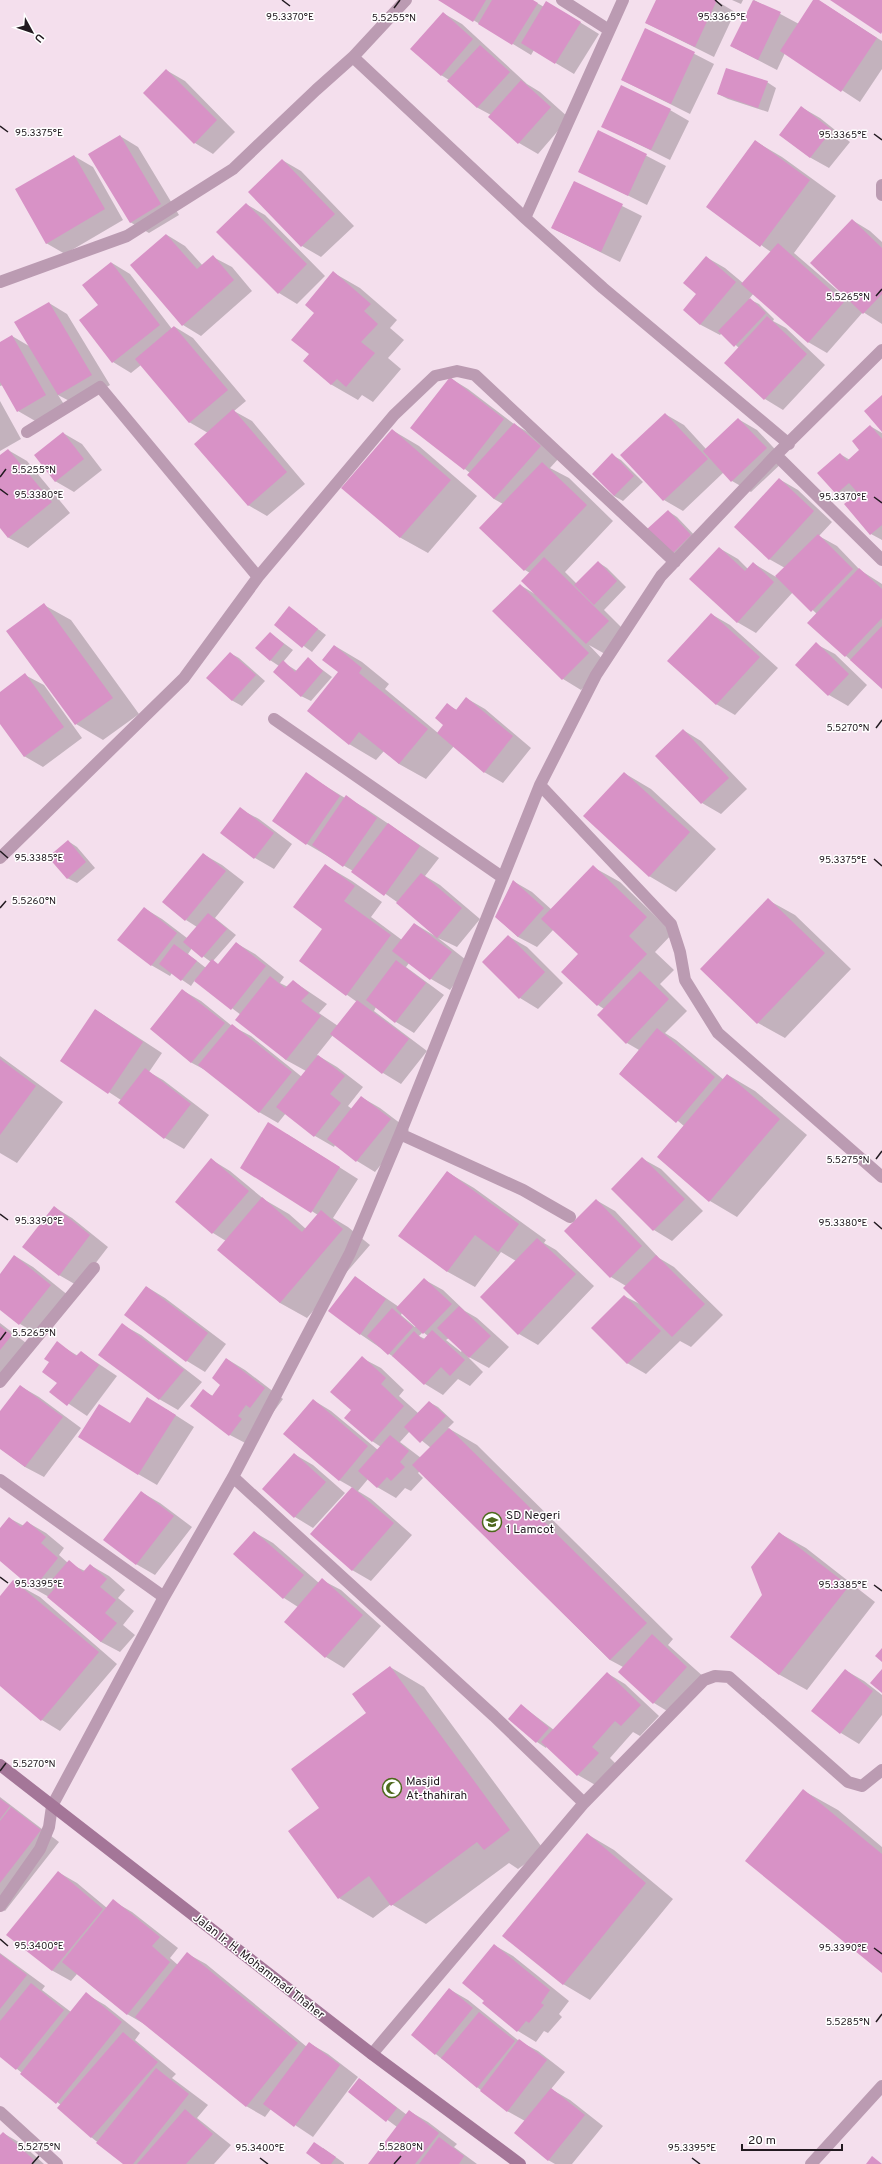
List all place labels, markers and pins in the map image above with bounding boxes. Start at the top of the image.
place label: SD Negeri 1 Lamcot [506,1508,560,1538]
school or university icon: SD Negeri 1 Lamcot [481,1511,503,1533]
place label: Masjid At-thahirah [406,1774,467,1804]
mosque icon: Masjid At-thahirah [381,1777,403,1799]

